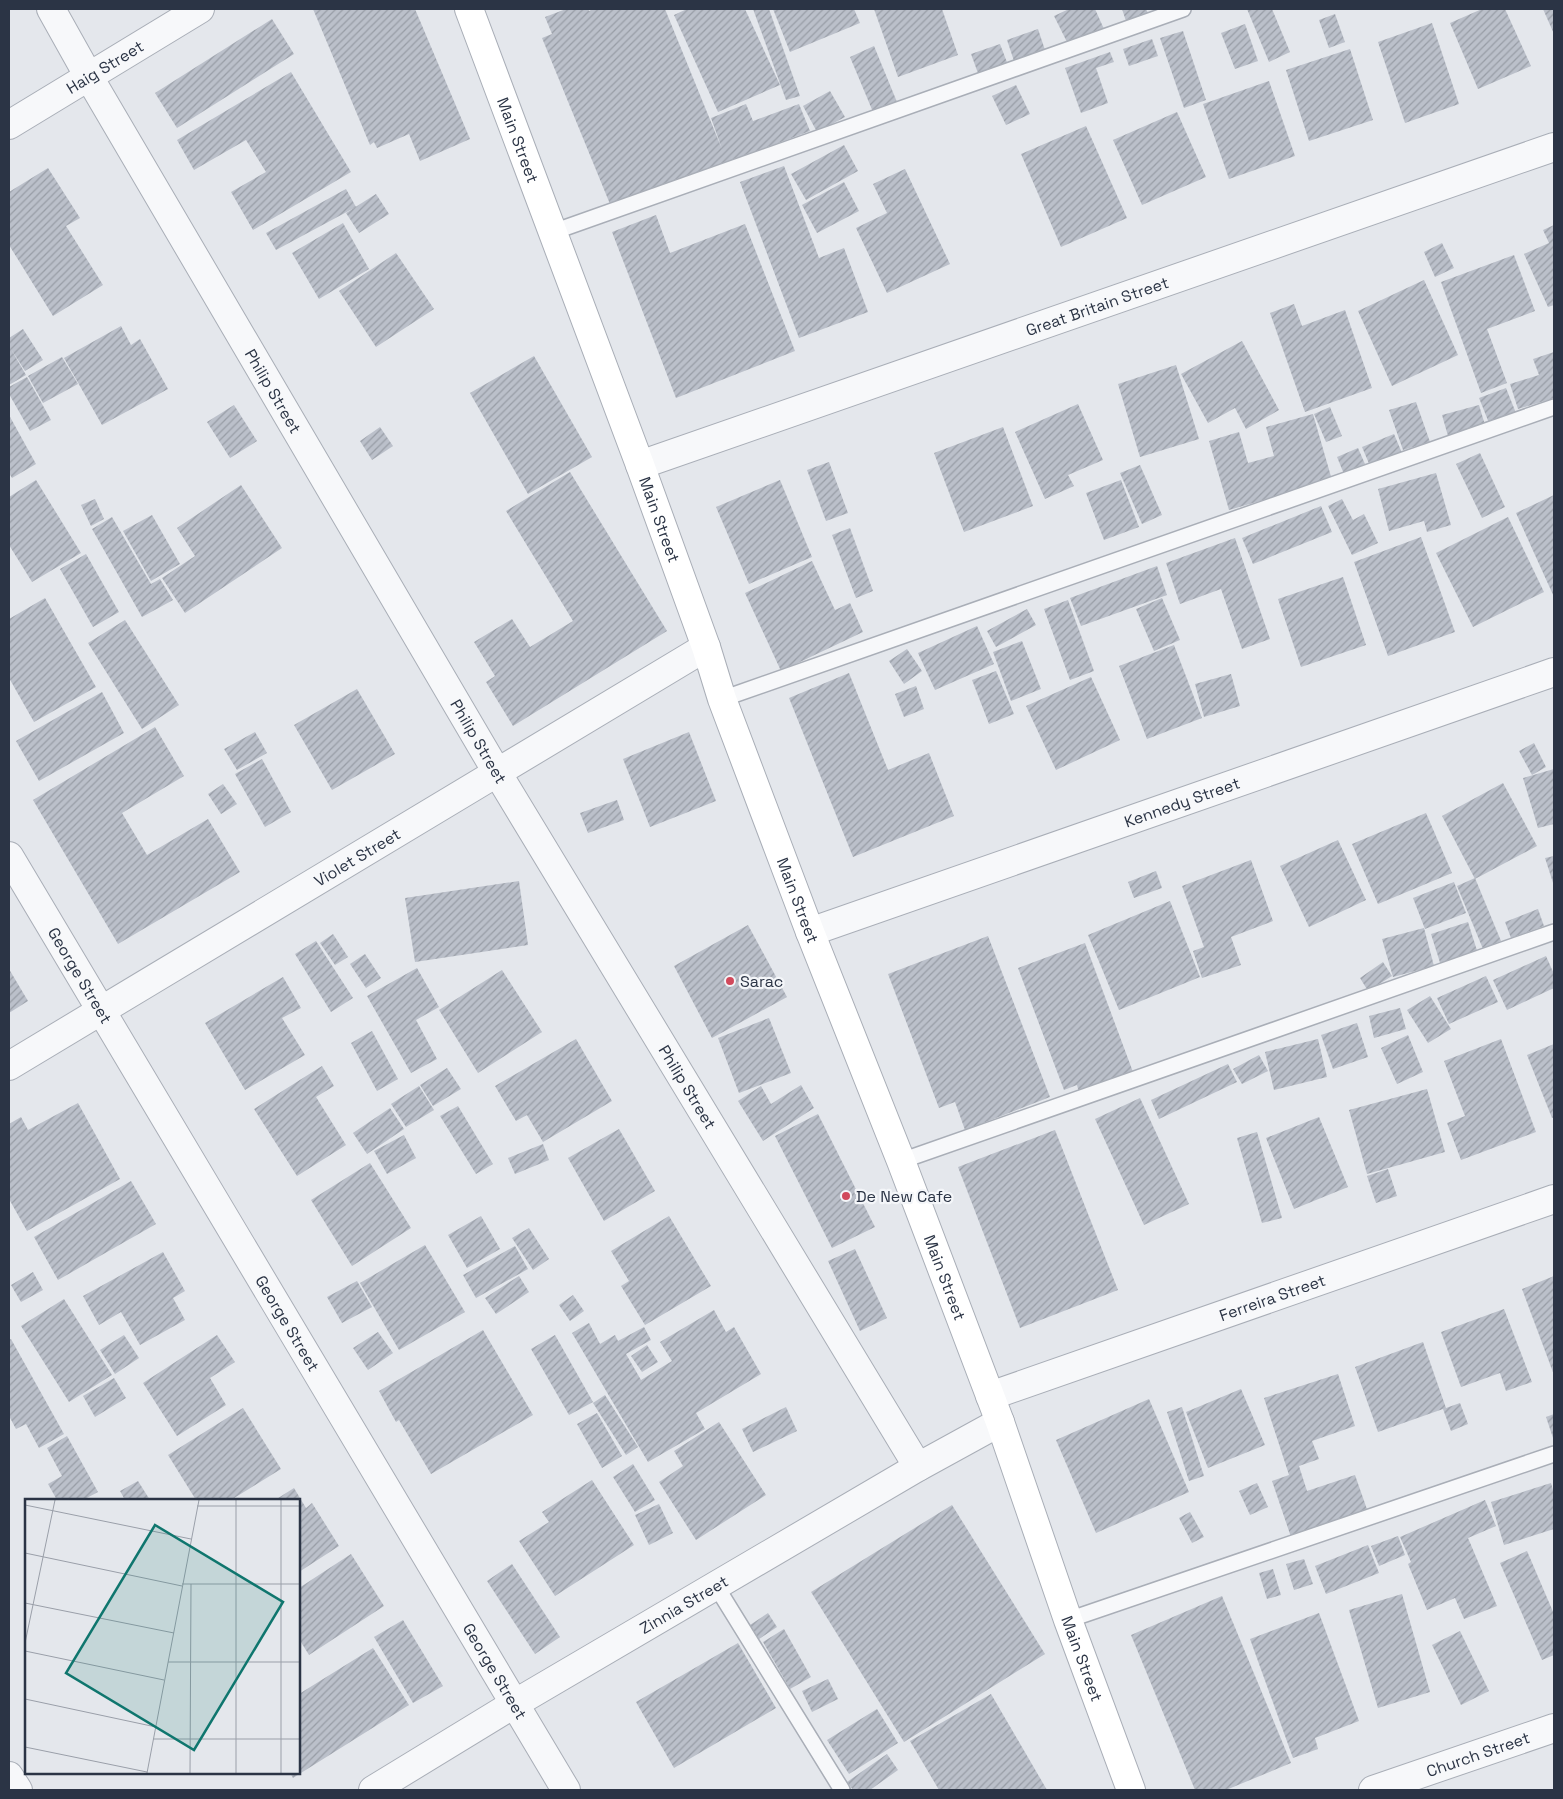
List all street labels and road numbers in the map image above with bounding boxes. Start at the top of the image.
street label: Haig Street [62,35,147,98]
street label: Main Street [493,94,544,186]
street label: Great Britain Street [1023,271,1171,341]
street label: Philip Street [240,345,306,437]
street label: Main Street [635,474,685,565]
street label: Philip Street [446,695,512,787]
street label: Kennedy Street [1121,772,1243,832]
street label: Violet Street [310,823,404,891]
street label: Main Street [772,854,824,946]
street label: George Street [43,923,117,1027]
street label: Philip Street [654,1041,721,1133]
street label: Main Street [919,1232,971,1323]
street label: Ferreira Street [1216,1269,1328,1326]
street label: George Street [251,1271,324,1375]
street label: Zinnia Street [636,1570,732,1638]
street label: Main Street [1057,1613,1108,1704]
street label: George Street [458,1619,532,1723]
street label: Church Street [1424,1727,1532,1781]

